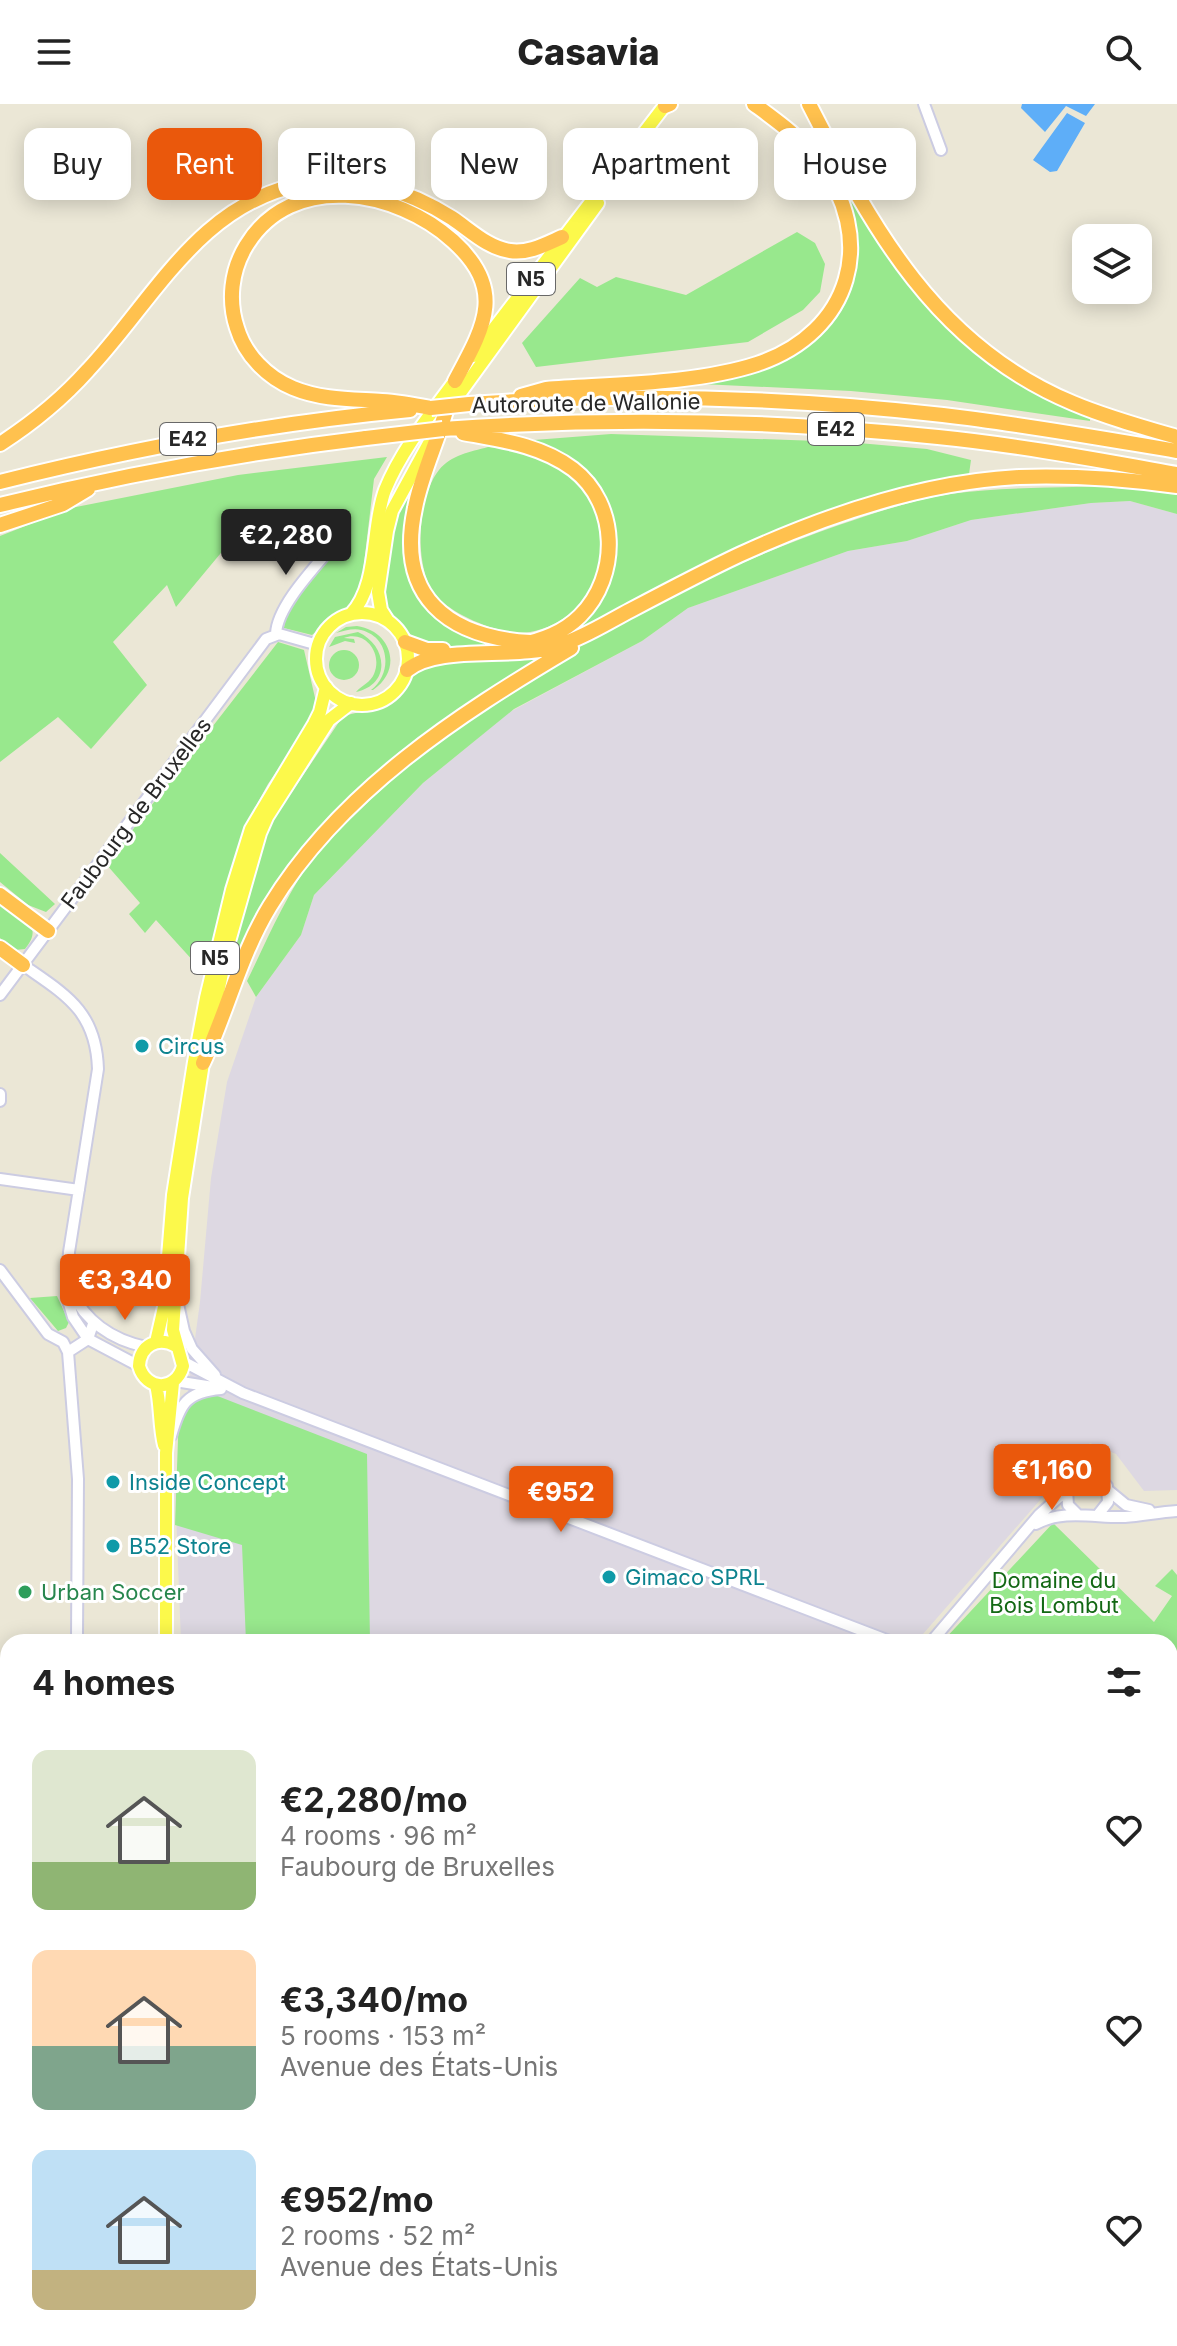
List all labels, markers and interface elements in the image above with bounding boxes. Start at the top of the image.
icon: menu [32,30,76,74]
text: Casavia [517,30,660,74]
icon: search [1101,30,1145,74]
chip: Buy [24,128,131,200]
chip: Rent [147,128,262,200]
chip: Filters [278,128,415,200]
chip: New [431,128,547,200]
chip: Apartment [563,128,758,200]
chip: House [774,128,916,200]
map controls [1072,224,1152,304]
button: layers [1072,224,1152,304]
road number: N5 [507,263,555,295]
street label: Autoroute de Wallonie [471,388,701,418]
road number: E42 [808,413,864,445]
road number: E42 [160,423,216,455]
pin: €2,280 [221,509,351,577]
text: €2,280 [239,519,333,550]
street label: Faubourg de Bruxelles [56,712,216,914]
road number: N5 [191,942,239,974]
place label: Circus [158,1033,225,1059]
marker: Circus [133,1037,151,1055]
pin: €3,340 [60,1254,190,1322]
text: €3,340 [78,1264,172,1295]
pin: €1,160 [987,1444,1117,1512]
text: €1,160 [1012,1454,1092,1485]
pin: €952 [514,1466,608,1534]
place label: Inside Concept [129,1469,286,1495]
marker: Inside Concept [104,1473,122,1491]
text: €952 [527,1476,595,1507]
place label: B52 Store [129,1533,231,1559]
marker: B52 Store [104,1537,122,1555]
place label: Gimaco SPRL [625,1564,765,1590]
park label: Domaine du Bois Lombut [989,1567,1119,1618]
marker: Gimaco SPRL [600,1568,618,1586]
place label: Urban Soccer [41,1579,185,1605]
marker: Urban Soccer [16,1583,34,1601]
icon: filters [1102,1660,1146,1704]
text: 4 homes [32,1662,175,1703]
text: €2,280/mo [280,1779,468,1820]
icon: home [96,1782,192,1878]
icon: heart [1102,1808,1146,1852]
text: 4 rooms · 96 m² [280,1820,477,1851]
text: Faubourg de Bruxelles [280,1851,555,1882]
text: €3,340/mo [280,1979,468,2020]
icon: home [96,1982,192,2078]
icon: heart [1102,2008,1146,2052]
text: 5 rooms · 153 m² [280,2020,486,2051]
text: Avenue des États-Unis [280,2051,558,2082]
text: €952/mo [280,2179,434,2220]
icon: home [96,2182,192,2278]
icon: heart [1102,2208,1146,2252]
text: 2 rooms · 52 m² [280,2220,476,2251]
text: Avenue des États-Unis [280,2251,558,2282]

